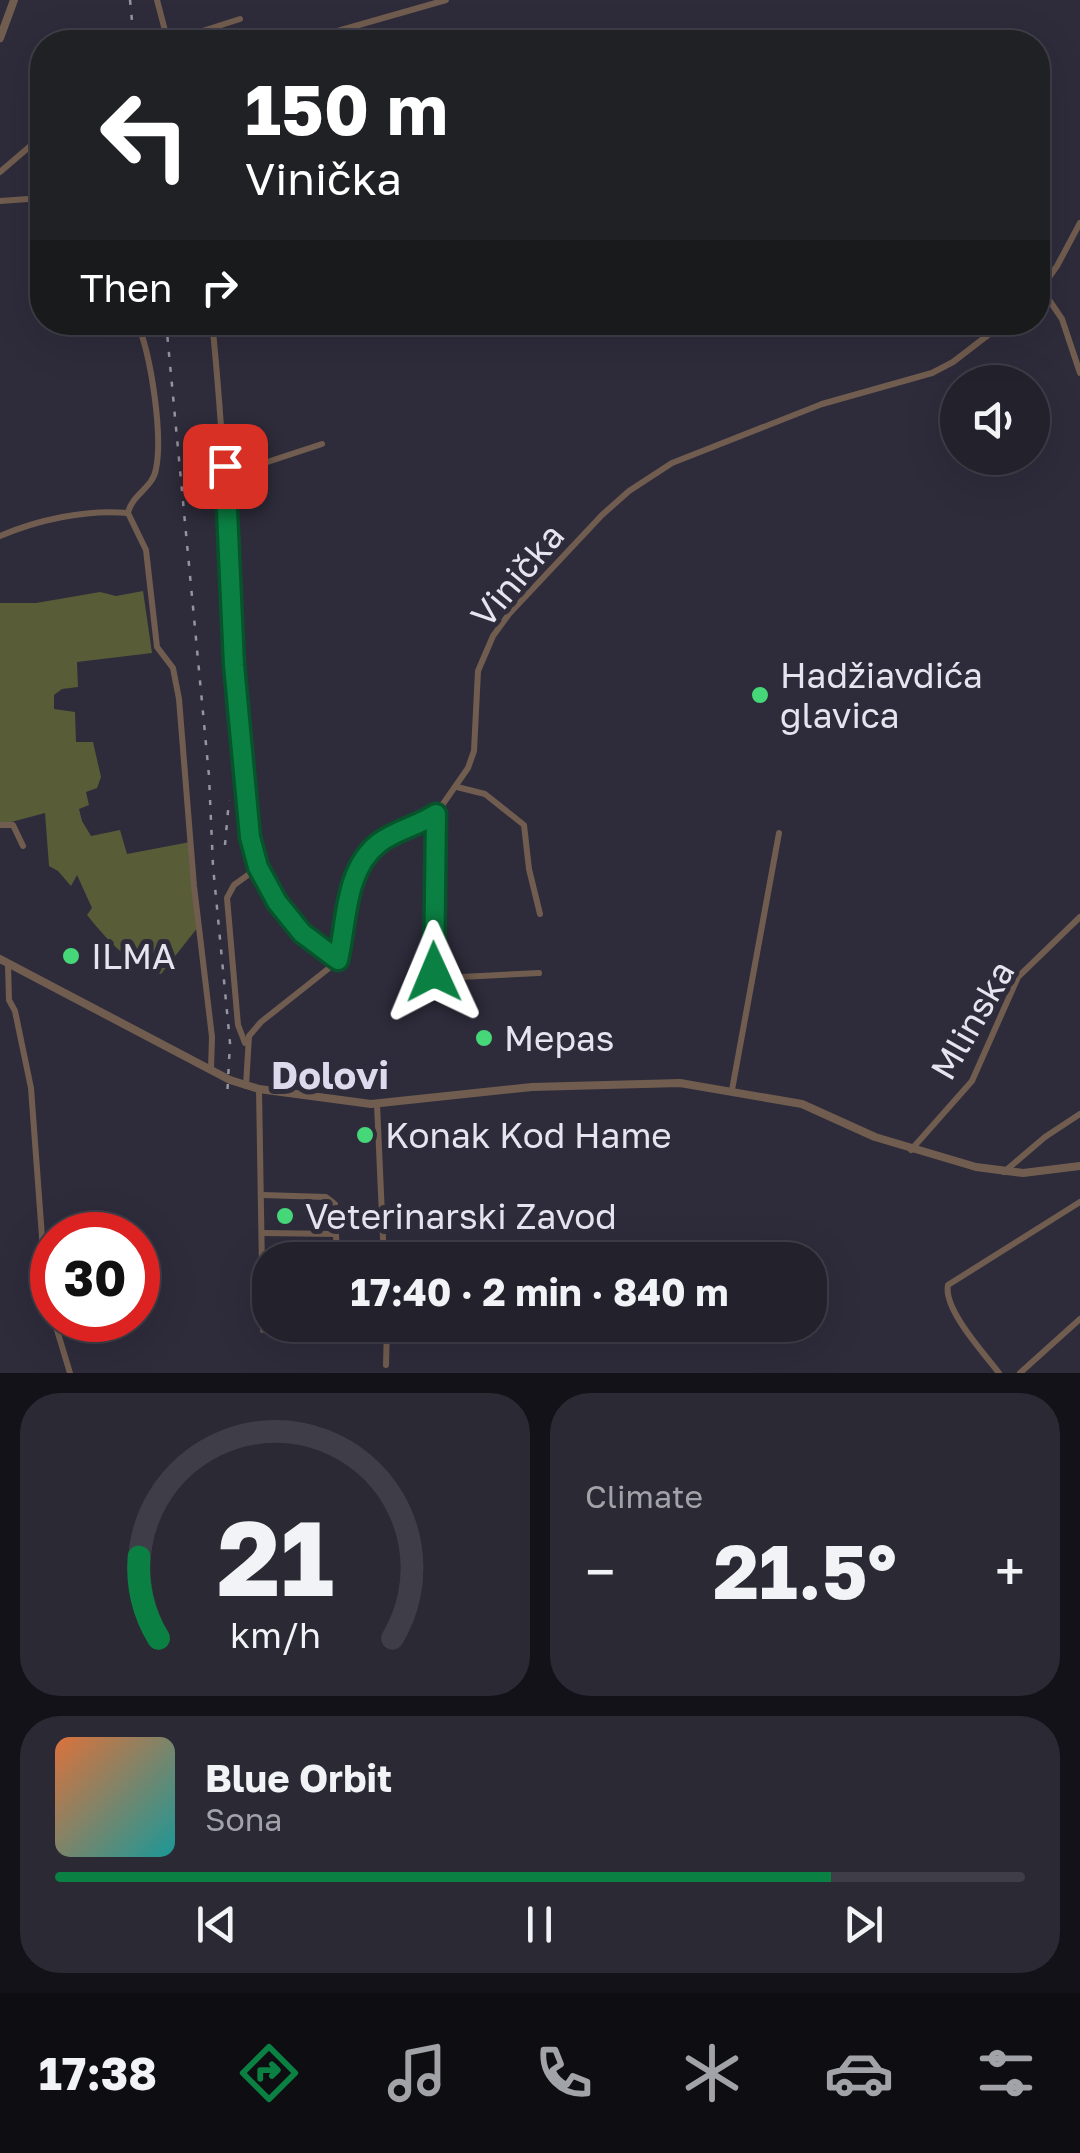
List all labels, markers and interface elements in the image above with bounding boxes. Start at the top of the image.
text: 150 m [245,66,448,150]
icon: left [80,70,210,200]
text: Vinička [245,151,402,205]
icon: right [192,260,247,315]
text: Then [80,265,172,310]
map controls [940,365,1050,475]
button: sound [940,365,1050,475]
pin [183,424,268,509]
icon: arrive [198,439,253,494]
street label: Vinička [462,515,572,635]
place label: Hadžiavdića glavica [780,654,983,736]
marker: Hadžiavdića glavica [749,684,771,706]
position arrow [382,920,486,1024]
place label: ILMA [91,935,176,977]
marker: ILMA [60,945,82,967]
street label: Mlinska [921,953,1023,1087]
place label: Mepas [504,1017,614,1059]
marker: Mepas [473,1027,495,1049]
district label: Dolovi [271,1052,389,1097]
place label: Konak Kod Hame [385,1114,672,1156]
marker: Konak Kod Hame [354,1124,376,1146]
place label: Veterinarski Zavod [305,1195,617,1237]
marker: Veterinarski Zavod [274,1205,296,1227]
speed limit sign: 30 [30,1212,160,1342]
text: 17:40 · 2 min · 840 m [350,1269,729,1314]
text: Climate [585,1477,703,1515]
text: 21 [216,1494,334,1619]
text: 21.5° [713,1525,897,1616]
text: − [585,1538,615,1604]
text: + [995,1538,1025,1604]
text: km/h [230,1613,320,1656]
text: Blue Orbit [205,1755,392,1800]
text: Sona [205,1800,282,1838]
icon: previous [189,1897,244,1952]
icon: pause [512,1897,567,1952]
icon: next [836,1897,891,1952]
icon: directions [234,2038,304,2108]
icon: music [382,2038,452,2108]
icon: phone [529,2038,599,2108]
icon: climate [677,2038,747,2108]
icon: car [824,2038,894,2108]
icon: filters [971,2038,1041,2108]
text: 17:38 [39,2046,157,2100]

